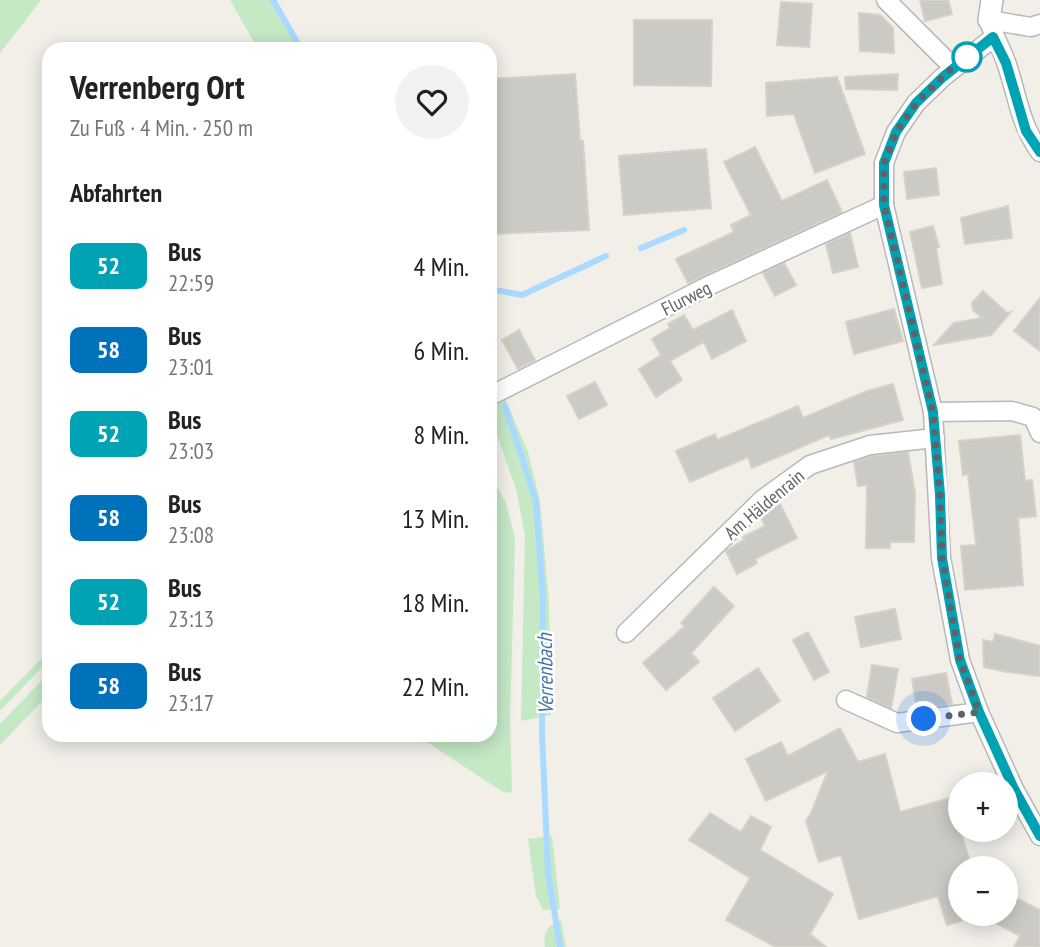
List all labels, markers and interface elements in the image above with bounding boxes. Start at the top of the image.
unlabelled marker [952,42,982,72]
text: Verrenberg Ort [70,65,245,108]
button: heart [395,65,469,139]
text: Zu Fuß · 4 Min. · 250 m [70,113,253,142]
text: Abfahrten [70,176,162,209]
text: Bus [168,235,201,268]
text: 52 [97,250,120,281]
text: 4 Min. [414,250,469,283]
text: 22:59 [168,268,214,297]
street label: Flurweg [657,275,715,321]
text: Bus [168,319,201,352]
text: 58 [97,334,120,365]
text: 6 Min. [414,334,469,367]
text: 23:01 [168,352,214,381]
text: Bus [168,403,201,436]
text: 52 [97,418,120,449]
text: 8 Min. [414,418,469,451]
text: 23:03 [168,436,214,465]
street label: Am Häldenrain [719,464,809,544]
text: Bus [168,487,201,520]
text: 58 [97,502,120,533]
text: 13 Min. [402,502,469,535]
text: 23:08 [168,520,214,549]
text: Bus [168,571,201,604]
text: 52 [97,586,120,617]
text: 18 Min. [402,586,469,619]
text: 23:13 [168,604,214,633]
water label: Verrenbach [531,632,559,715]
text: Bus [168,655,201,688]
text: 58 [97,670,120,701]
text: 22 Min. [402,670,469,703]
text: 23:17 [168,688,214,717]
your location [906,701,941,736]
map controls [948,772,1018,926]
button: + [948,772,1018,842]
button: − [948,856,1018,926]

